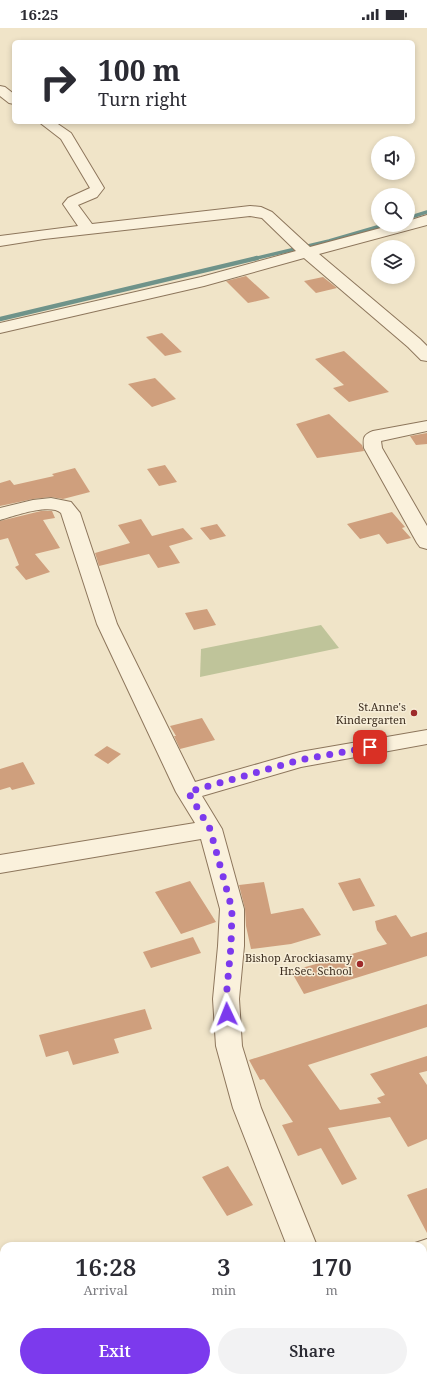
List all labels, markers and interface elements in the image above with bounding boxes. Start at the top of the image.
text: 16:25 [20,4,58,24]
text: 100 m [98,51,180,89]
icon: right [32,56,84,108]
text: Turn right [98,87,187,111]
map controls [371,136,415,284]
button: sound [371,136,415,180]
button: search [371,188,415,232]
button: layers [371,240,415,284]
place label: St.Anne's Kindergarten [336,699,406,727]
marker: St.Anne's Kindergarten [409,708,419,718]
pin [353,730,387,764]
icon: arrive [359,736,381,758]
place label: Bishop Arockiasamy Hr.Sec. School [245,950,353,978]
marker: Bishop Arockiasamy Hr.Sec. School [355,959,365,969]
position arrow [206,993,248,1035]
text: 16:28 [75,1250,136,1283]
text: 3 [217,1250,231,1283]
text: 170 [311,1250,352,1283]
text: Arrival [83,1281,128,1299]
text: min [211,1281,236,1299]
text: m [325,1281,338,1299]
button: Exit [20,1328,210,1374]
button: Share [218,1328,407,1374]

